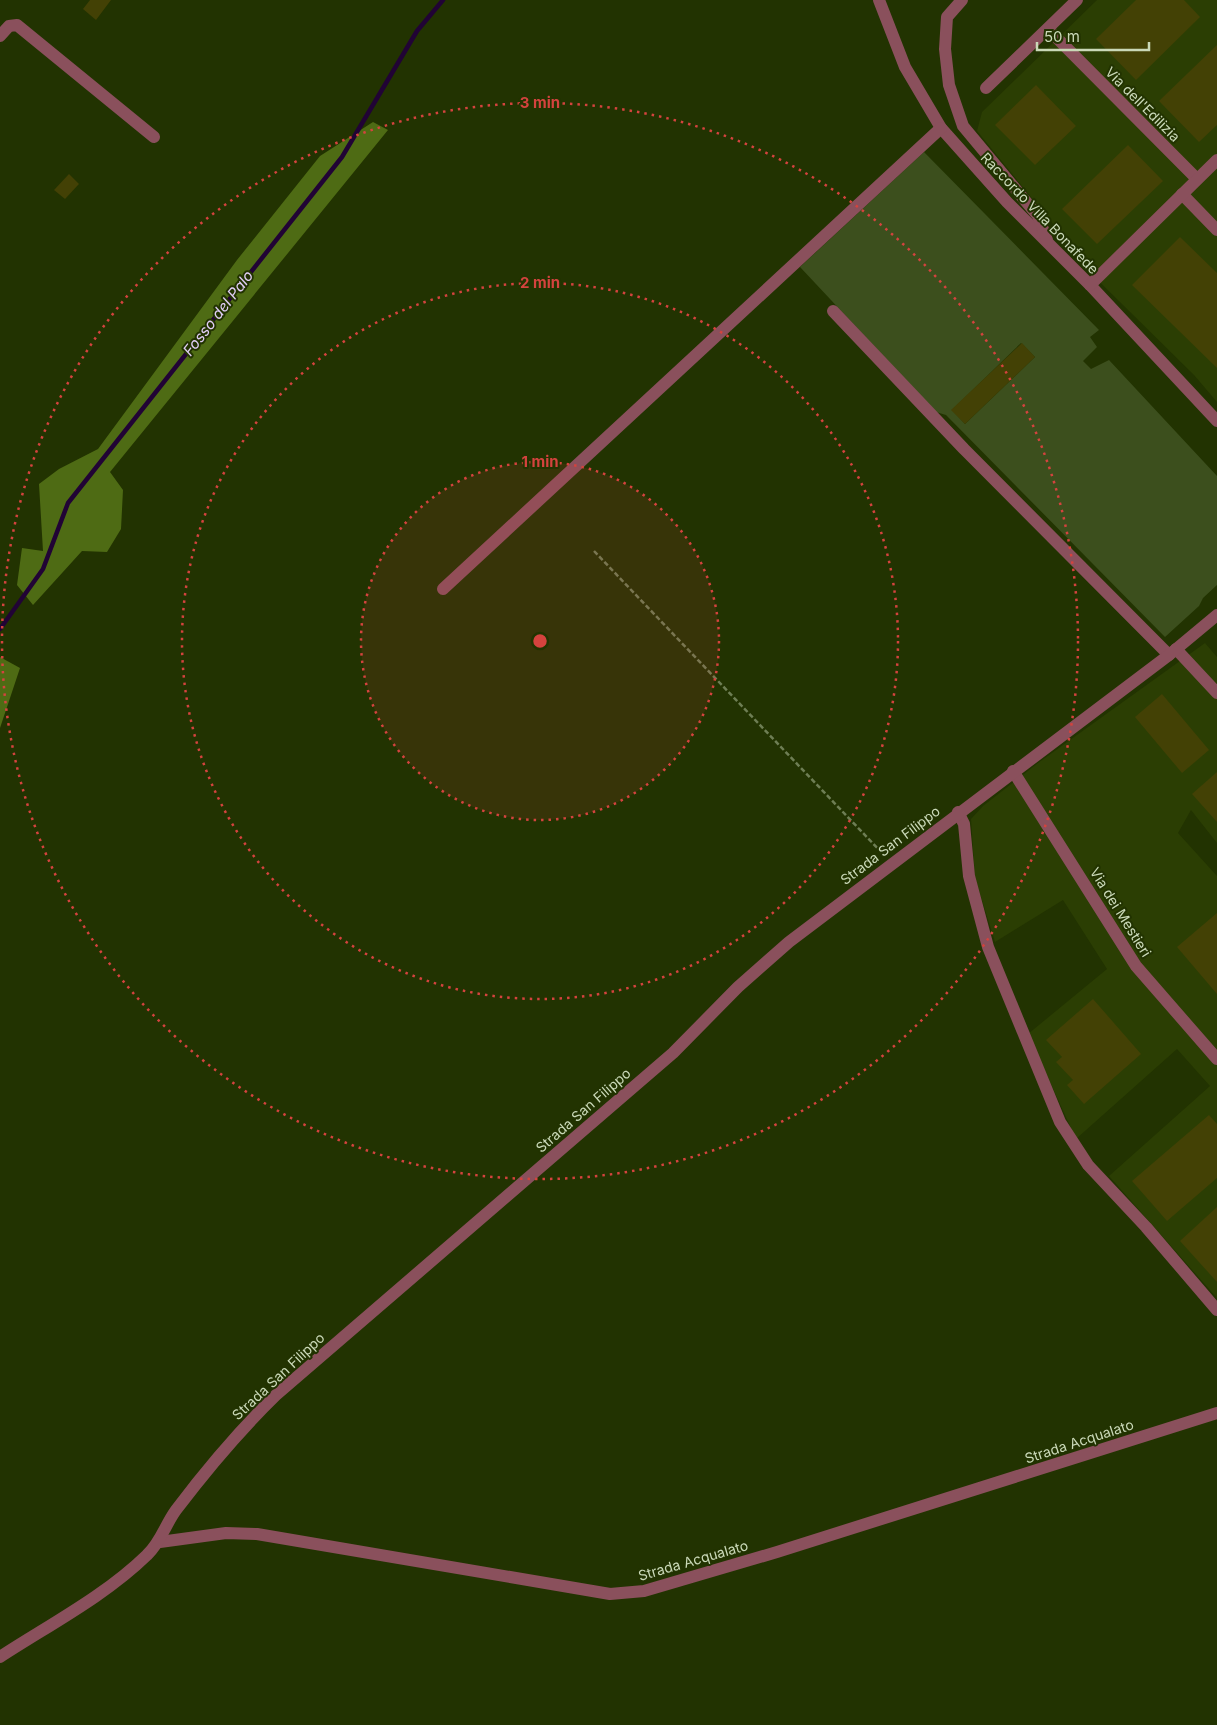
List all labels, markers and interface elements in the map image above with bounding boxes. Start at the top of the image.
scale bar [1037,20,1150,52]
text: 50 m [1044,27,1080,46]
street label: Via dell'Edilizia [1102,63,1184,145]
text: 3 min [520,93,560,112]
street label: Raccordo Villa Bonafede [978,149,1102,277]
water label: Fosso del Palo [179,266,257,360]
text: 2 min [520,273,560,292]
text: 1 min [521,452,559,471]
centre of rings [531,632,549,650]
street label: Strada San Filippo [837,802,943,888]
street label: Via dei Mestieri [1087,864,1155,960]
street label: Strada San Filippo [532,1064,634,1156]
street label: Strada San Filippo [228,1329,328,1423]
street label: Strada Acqualato [1022,1415,1136,1467]
street label: Strada Acqualato [636,1536,750,1584]

